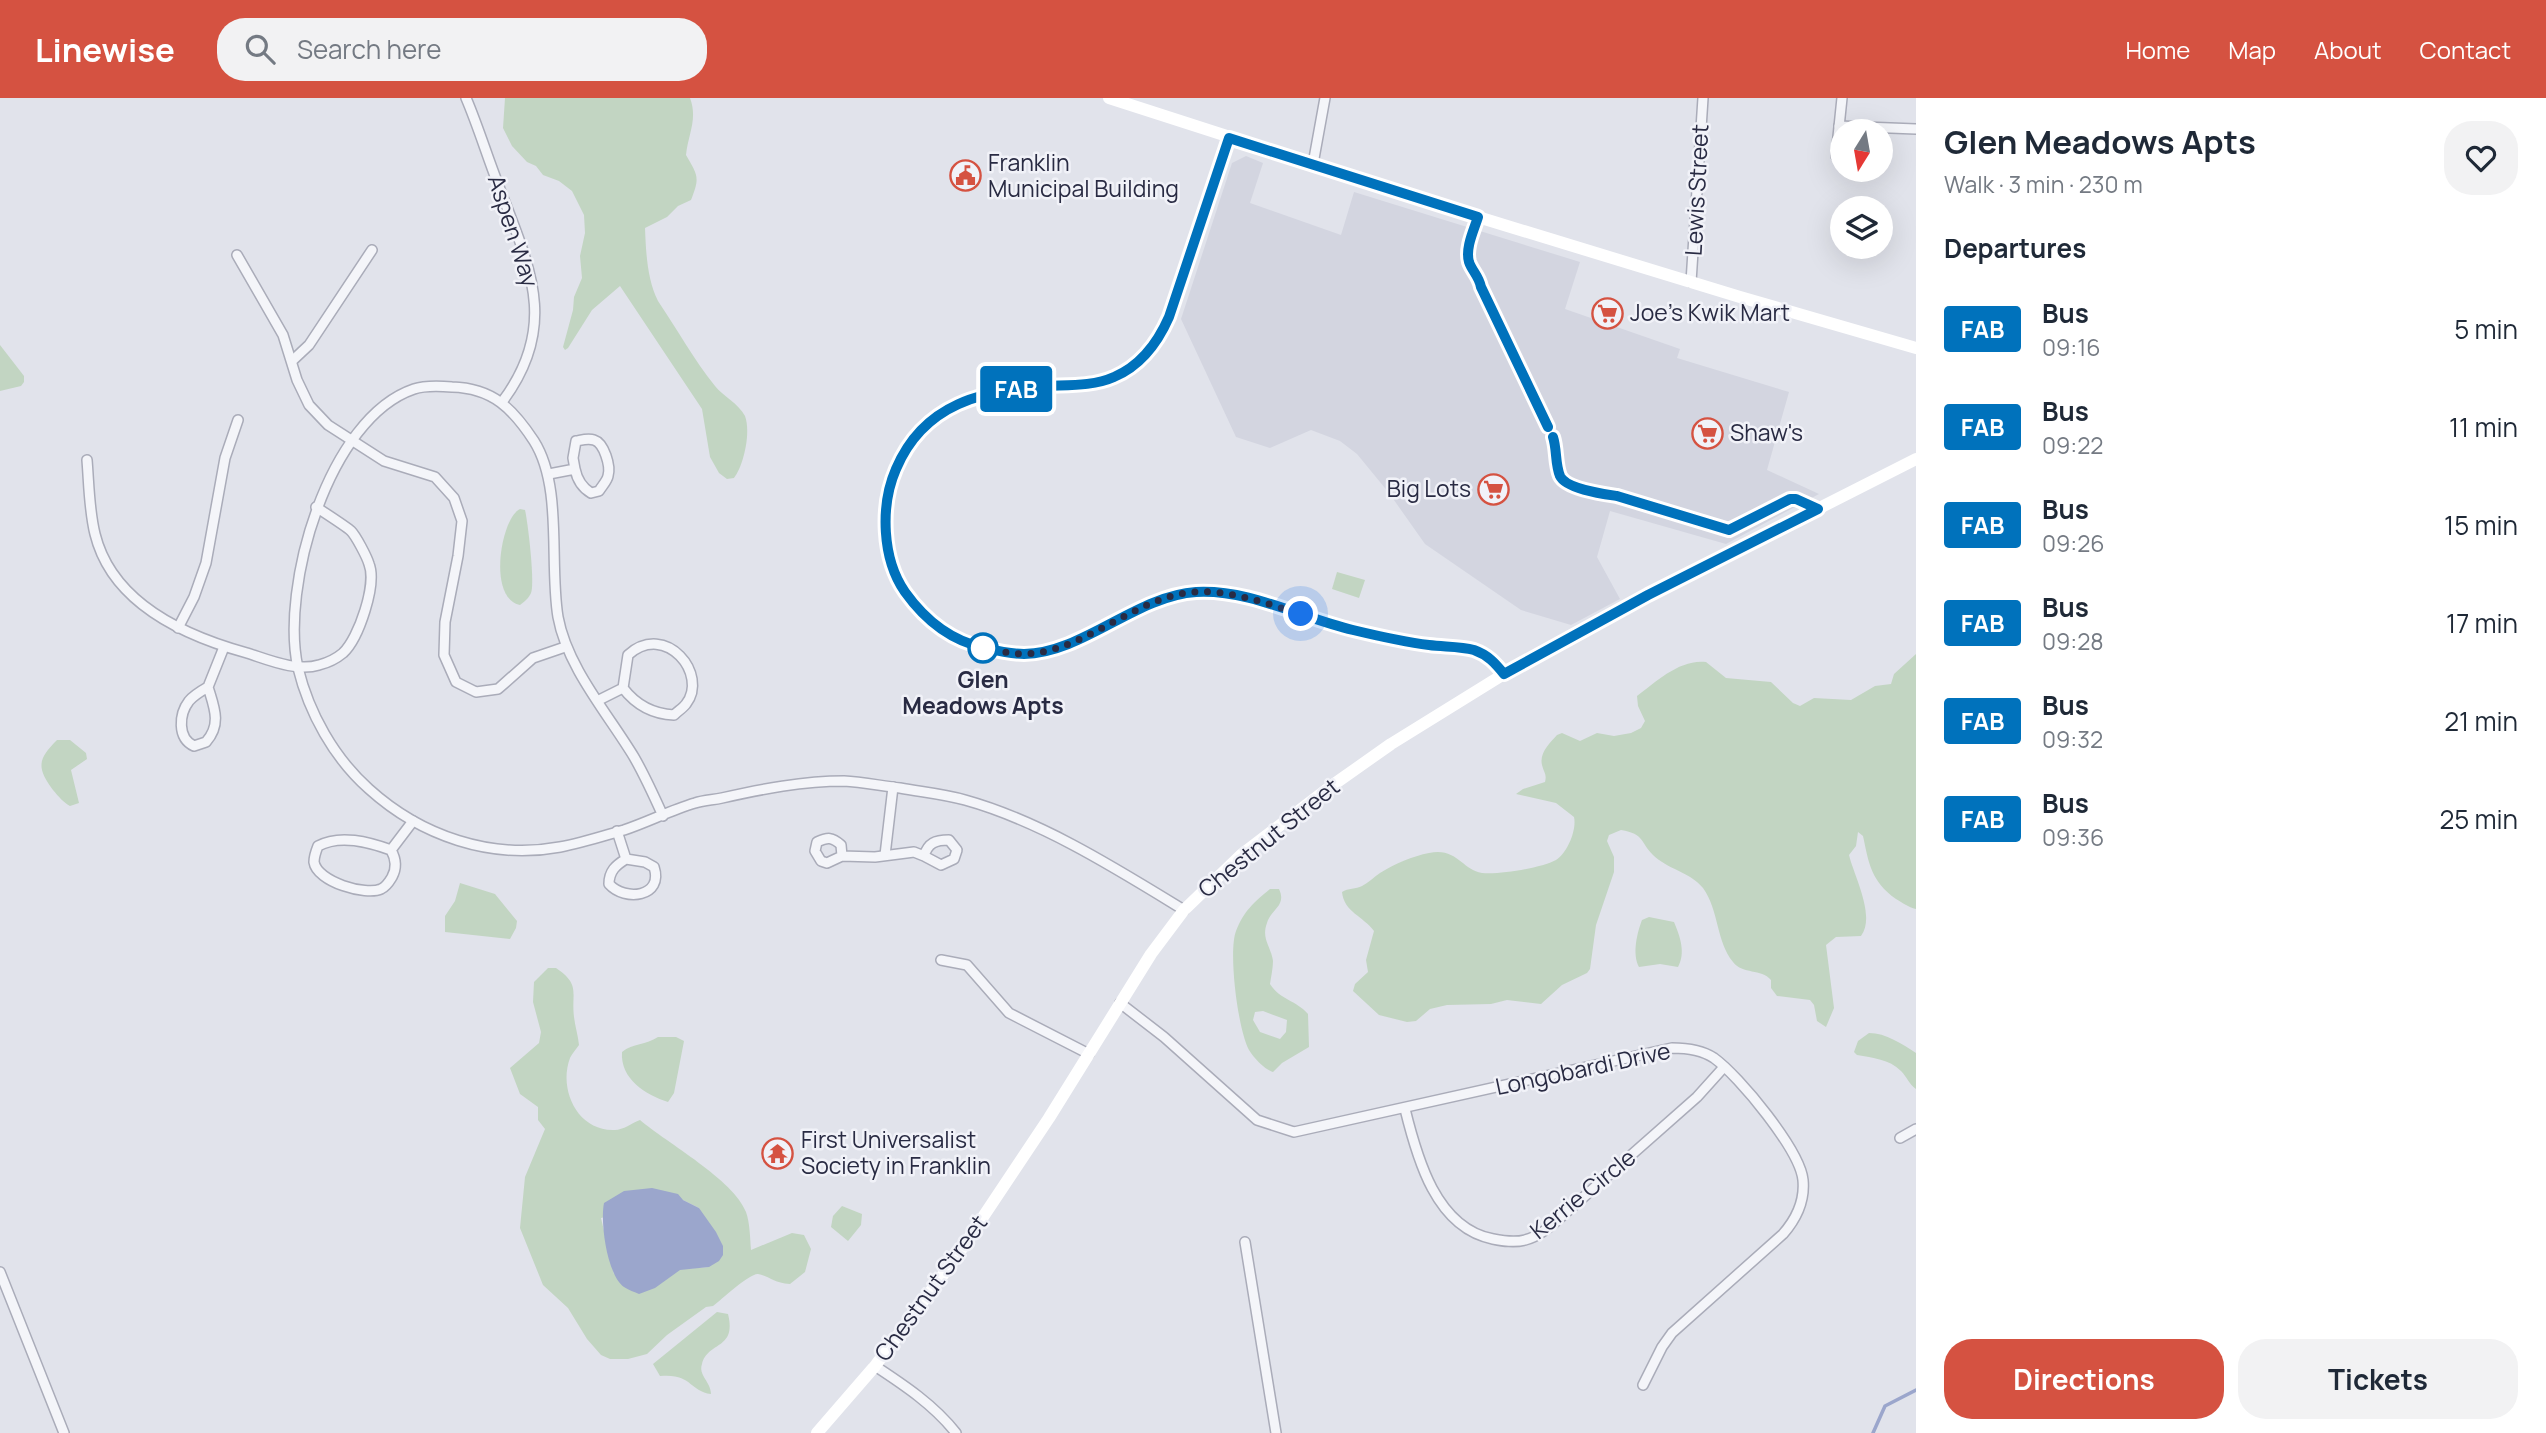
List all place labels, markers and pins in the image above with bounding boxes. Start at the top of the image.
place label: Franklin Municipal Building [988,146,1179,204]
public building icon: Franklin Municipal Building [948,159,982,193]
supermarket icon: Joe's Kwik Mart [1590,296,1624,330]
place label: Joe's Kwik Mart [1630,296,1790,328]
supermarket icon: Shaw's [1690,416,1724,450]
place label: Shaw's [1730,416,1803,448]
place label: Big Lots [1387,472,1471,504]
supermarket icon: Big Lots [1477,472,1511,506]
marker: Glen Meadows Apts [968,633,998,663]
place label: Glen Meadows Apts [902,663,1064,721]
place label: First Universalist Society in Franklin [801,1123,991,1181]
temple icon: First Universalist Society in Franklin [761,1136,795,1170]

